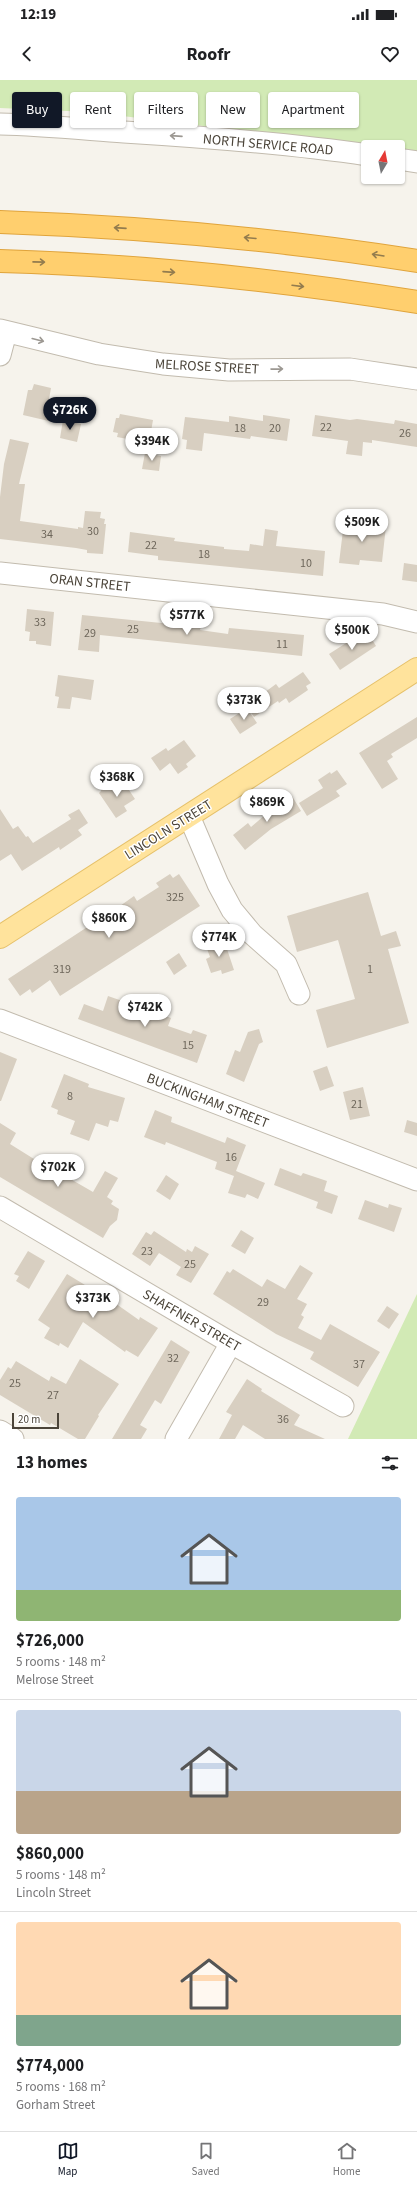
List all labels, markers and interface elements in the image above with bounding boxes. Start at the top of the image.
text: 12:19 [20,4,56,25]
text: Roofr [186,42,231,67]
icon: back [16,43,38,65]
icon: heart [379,43,401,65]
chip: Buy [12,92,62,128]
chip: Rent [70,92,126,128]
chip: Filters [134,92,198,128]
chip: New [206,92,260,128]
chip: Apartment [268,92,359,128]
street label: NORTH SERVICE ROAD [202,129,334,161]
one-way arrow [170,132,183,139]
north arrow [361,140,405,184]
map controls [361,140,405,184]
one-way arrow [114,224,127,231]
one-way arrow [244,234,257,242]
one-way arrow [372,251,385,259]
one-way arrow [32,259,45,266]
one-way arrow [162,268,175,275]
one-way arrow [291,282,304,289]
one-way arrow [31,336,44,344]
street label: MELROSE STREET [154,354,260,380]
one-way arrow [270,365,283,373]
pin: $726K [42,397,98,431]
text: $726K [52,401,88,419]
house number: 22 [320,419,332,436]
house number: 18 [234,420,246,437]
house number: 20 [269,420,281,437]
house number: 26 [399,425,411,442]
pin: $394K [124,428,180,462]
text: $394K [134,432,170,450]
pin: $509K [334,509,390,543]
text: $509K [344,513,380,531]
house number: 30 [87,523,99,540]
house number: 34 [41,526,53,543]
house number: 22 [145,537,157,554]
house number: 18 [198,546,210,563]
house number: 10 [300,555,312,572]
street label: ORAN STREET [48,569,132,597]
pin: $577K [159,602,215,636]
text: $577K [169,606,205,624]
house number: 33 [34,614,46,631]
pin: $500K [324,617,380,651]
house number: 25 [127,621,139,638]
text: $500K [334,621,370,639]
house number: 29 [84,625,96,642]
house number: 11 [276,636,288,653]
pin: $373K [216,687,272,721]
text: $373K [226,691,262,709]
pin: $368K [89,764,145,798]
text: $368K [99,768,135,786]
pin: $869K [239,789,295,823]
text: $869K [249,793,285,811]
street label: LINCOLN STREET [121,795,217,865]
house number: 325 [166,889,184,906]
pin: $860K [81,905,137,939]
text: $860K [91,909,127,927]
pin: $774K [191,924,247,958]
text: $774K [201,928,237,946]
house number: 319 [53,961,71,978]
house number: 1 [367,961,373,978]
pin: $742K [117,994,173,1028]
text: $742K [127,998,163,1016]
house number: 15 [182,1037,194,1054]
street label: BUCKINGHAM STREET [144,1068,272,1134]
house number: 8 [67,1088,73,1105]
house number: 21 [351,1096,363,1113]
house number: 16 [225,1149,237,1166]
pin: $702K [30,1154,86,1188]
text: $702K [40,1158,76,1176]
house number: 23 [141,1243,153,1260]
house number: 25 [184,1256,196,1273]
pin: $373K [65,1285,121,1319]
street label: SHAFFNER STREET [139,1285,245,1357]
text: $373K [75,1289,111,1307]
house number: 29 [257,1294,269,1311]
house number: 32 [167,1350,179,1367]
house number: 37 [353,1356,365,1373]
house number: 25 [9,1375,21,1392]
house number: 27 [47,1387,59,1404]
scale bar [12,1411,59,1430]
house number: 36 [277,1411,289,1428]
text: 20 m [18,1412,40,1427]
text: 13 homes [16,1451,87,1475]
icon: filters [379,1452,401,1474]
icon: home [173,1523,245,1595]
text: $726,000 [16,1629,84,1653]
text: 5 rooms · 148 m² [16,1653,106,1671]
text: Melrose Street [16,1671,94,1689]
icon: home [173,1736,245,1808]
text: $860,000 [16,1842,84,1866]
text: 5 rooms · 148 m² [16,1866,106,1884]
text: Lincoln Street [16,1884,91,1902]
icon: home [173,1948,245,2020]
text: $774,000 [16,2054,84,2078]
text: 5 rooms · 168 m² [16,2078,106,2096]
text: Gorham Street [16,2096,95,2114]
tab: Map [57,2140,79,2179]
tab: Saved [192,2140,220,2179]
tab: Home [333,2140,360,2179]

